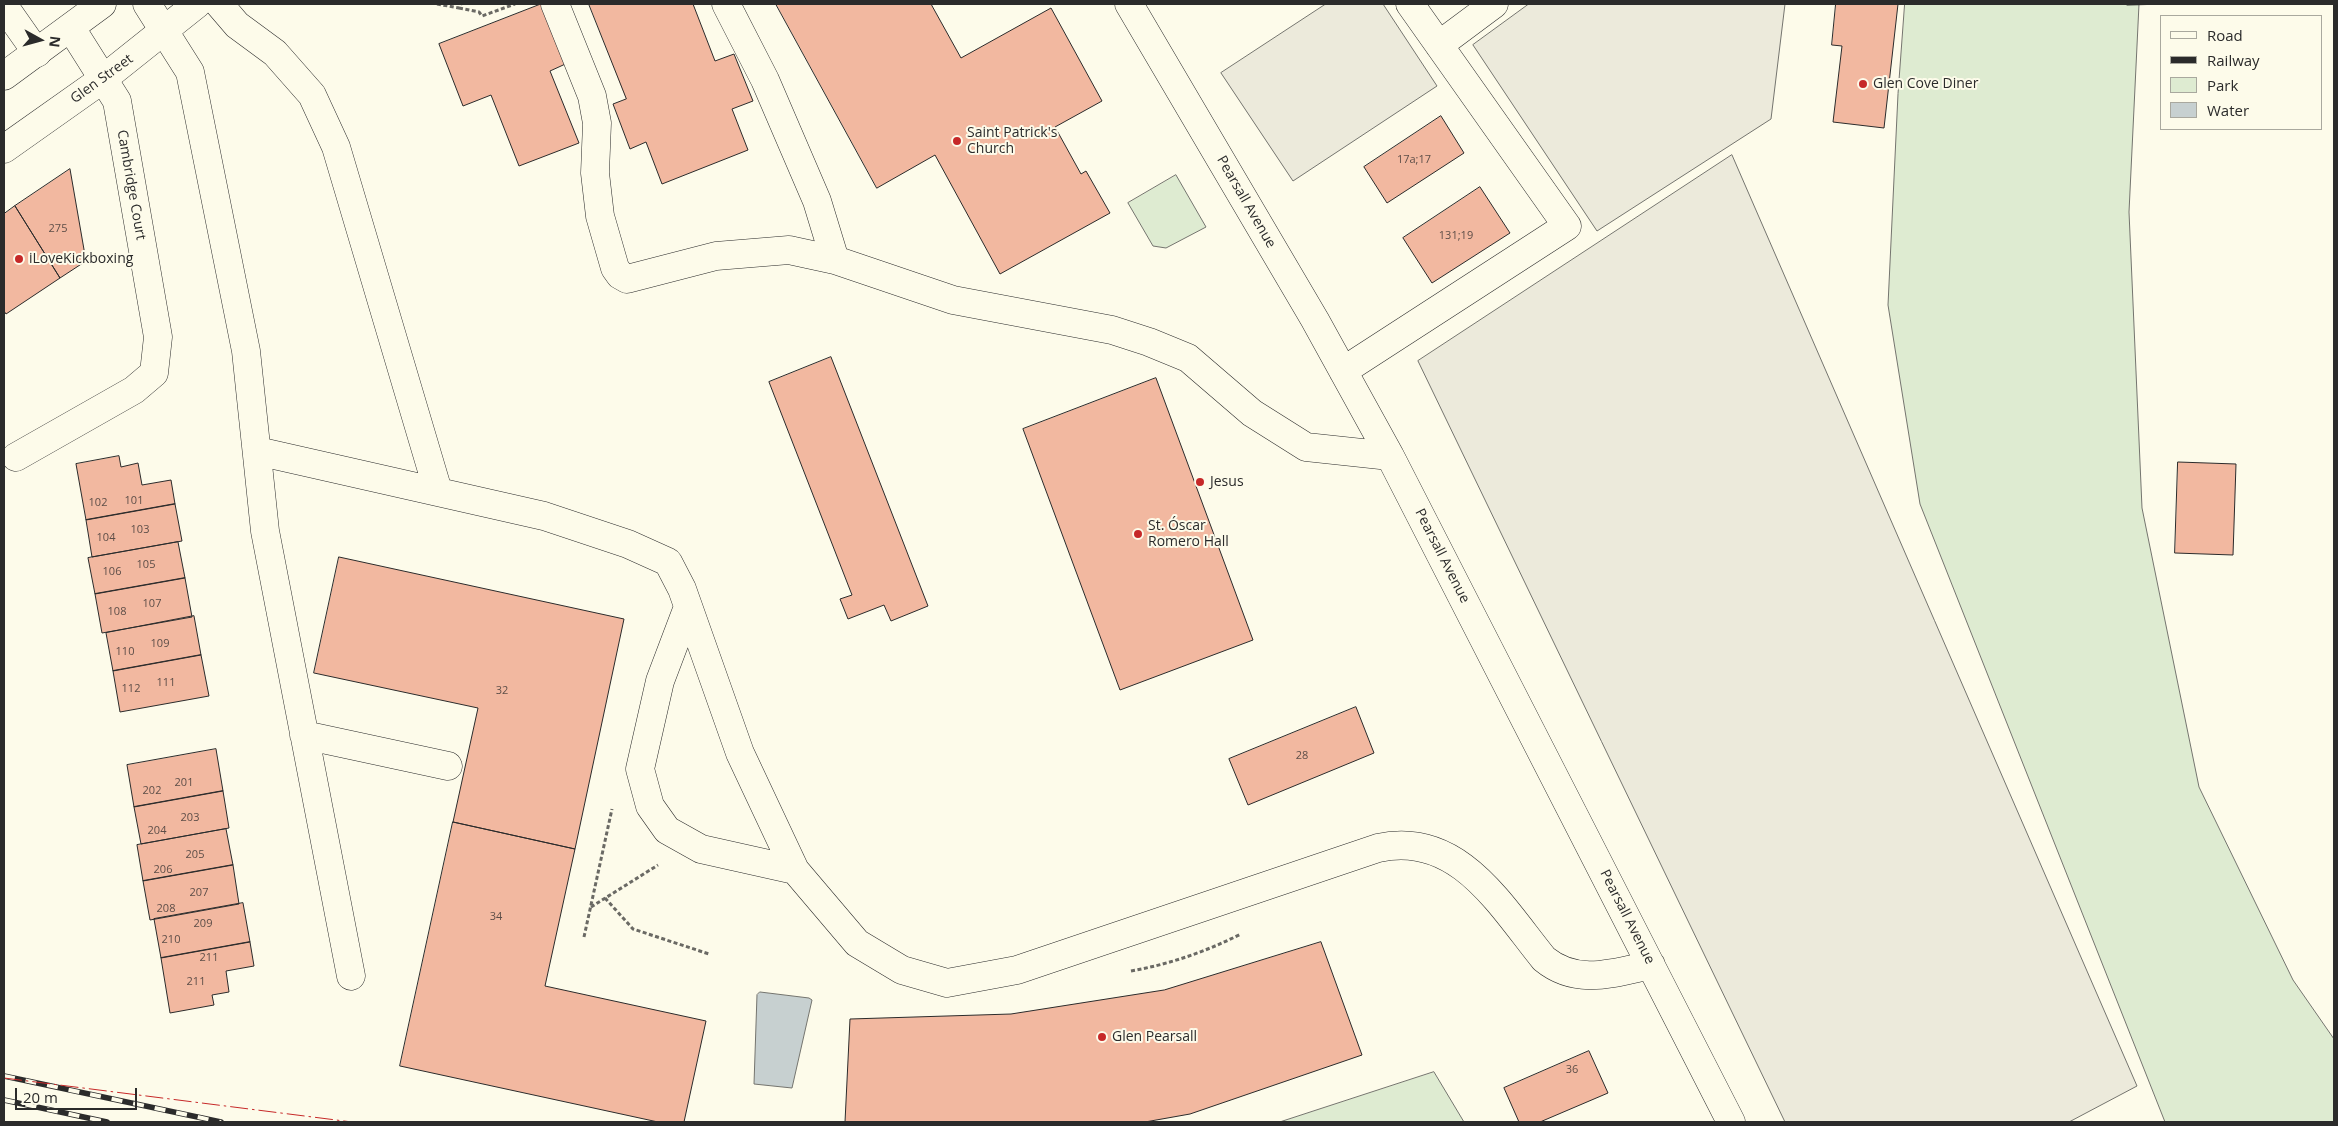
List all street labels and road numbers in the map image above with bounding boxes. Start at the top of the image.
street label: Glen Street [68,51,136,107]
street label: Cambridge Court [113,129,149,241]
street label: Pearsall Avenue [1213,153,1279,251]
street label: Pearsall Avenue [1411,506,1473,606]
street label: Pearsall Avenue [1596,867,1658,967]

